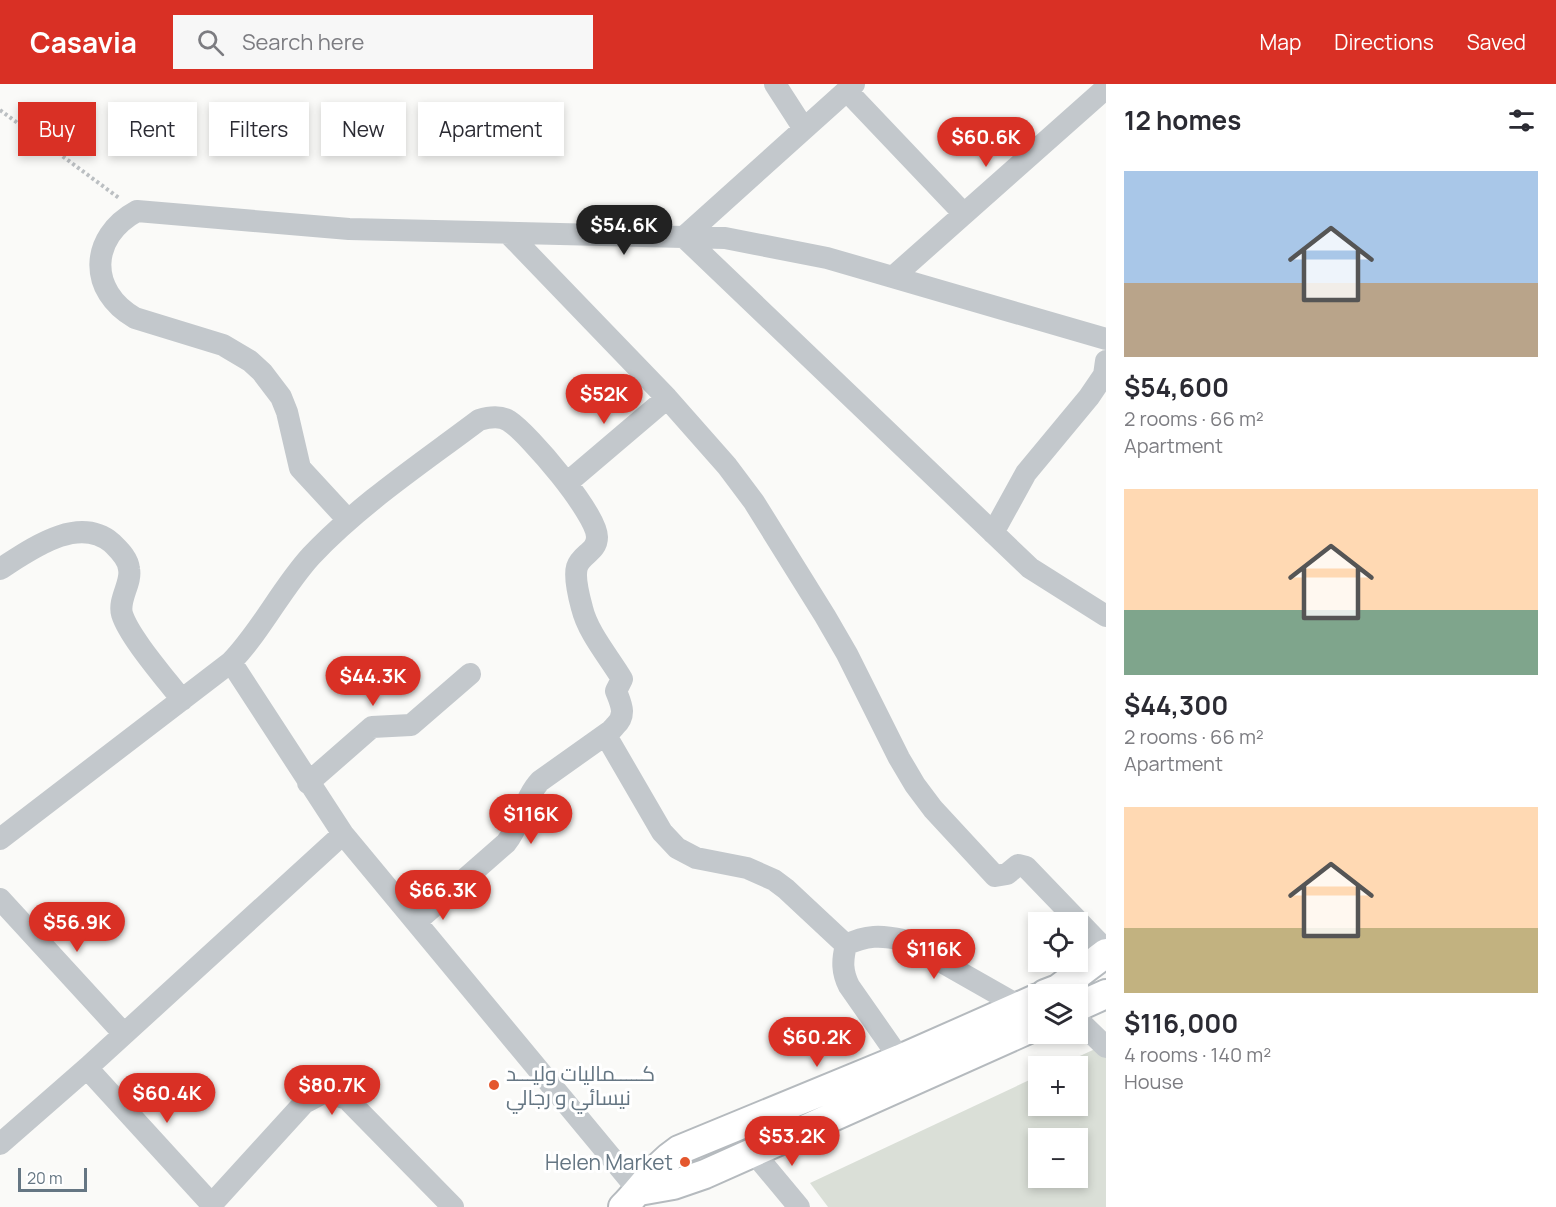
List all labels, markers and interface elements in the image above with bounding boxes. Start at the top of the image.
search box [173,15,593,69]
text: Casavia [30,23,137,61]
icon: search [194,26,227,59]
text: Search here [242,27,364,57]
text: Map [1260,28,1301,56]
text: Directions [1334,28,1434,56]
text: Saved [1467,28,1526,56]
chip: Buy [18,102,96,156]
chip: Rent [108,102,197,156]
chip: Filters [209,102,309,156]
chip: New [321,102,406,156]
chip: Apartment [418,102,564,156]
text: 12 homes [1124,102,1241,138]
icon: filters [1505,104,1538,137]
pin: $60.6K [937,117,1035,168]
text: $60.6K [951,123,1021,150]
pin: $54.6K [575,205,673,256]
icon: home [1277,210,1385,318]
text: $54.6K [590,211,658,238]
text: $54,600 [1124,369,1229,405]
pin: $52K [568,374,640,425]
text: $52K [580,380,628,407]
text: 2 rooms · 66 m² [1124,405,1264,432]
text: Apartment [1124,432,1223,459]
icon: home [1277,528,1385,636]
pin: $44.3K [324,656,422,707]
text: $44.3K [340,662,406,689]
text: $44,300 [1124,687,1228,723]
text: 2 rooms · 66 m² [1124,723,1264,750]
text: Apartment [1124,750,1223,777]
pin: $116K [489,794,573,845]
text: $116K [503,800,559,827]
icon: home [1277,846,1385,954]
pin: $66.3K [394,870,492,921]
text: $66.3K [409,876,477,903]
pin: $56.9K [28,902,126,953]
text: $56.9K [43,908,111,935]
map controls [1028,912,1088,1188]
button: locate [1028,912,1088,972]
pin: $116K [892,929,976,980]
text: $116K [906,935,962,962]
button: layers [1028,984,1088,1044]
text: $116,000 [1124,1005,1238,1041]
pin: $60.2K [768,1017,866,1068]
text: $60.2K [782,1023,852,1050]
text: 4 rooms · 140 m² [1124,1041,1271,1068]
button: + [1028,1056,1088,1116]
place label: كـــــمالیات ولیـــد نیسائي و رجالي [506,1059,655,1114]
pin: $80.7K [283,1065,381,1116]
text: House [1124,1068,1184,1095]
text: $80.7K [298,1071,366,1098]
pin: $60.4K [118,1073,216,1124]
marker: كـــــمالیات ولیـــد نیسائي و رجالي [487,1078,501,1092]
text: $60.4K [132,1079,202,1106]
pin: $53.2K [743,1116,841,1167]
text: $53.2K [759,1122,825,1149]
button: − [1028,1128,1088,1188]
place label: Helen Market [545,1148,673,1176]
marker: Helen Market [678,1155,692,1169]
scale bar [18,1165,87,1192]
text: 20 m [27,1167,63,1189]

